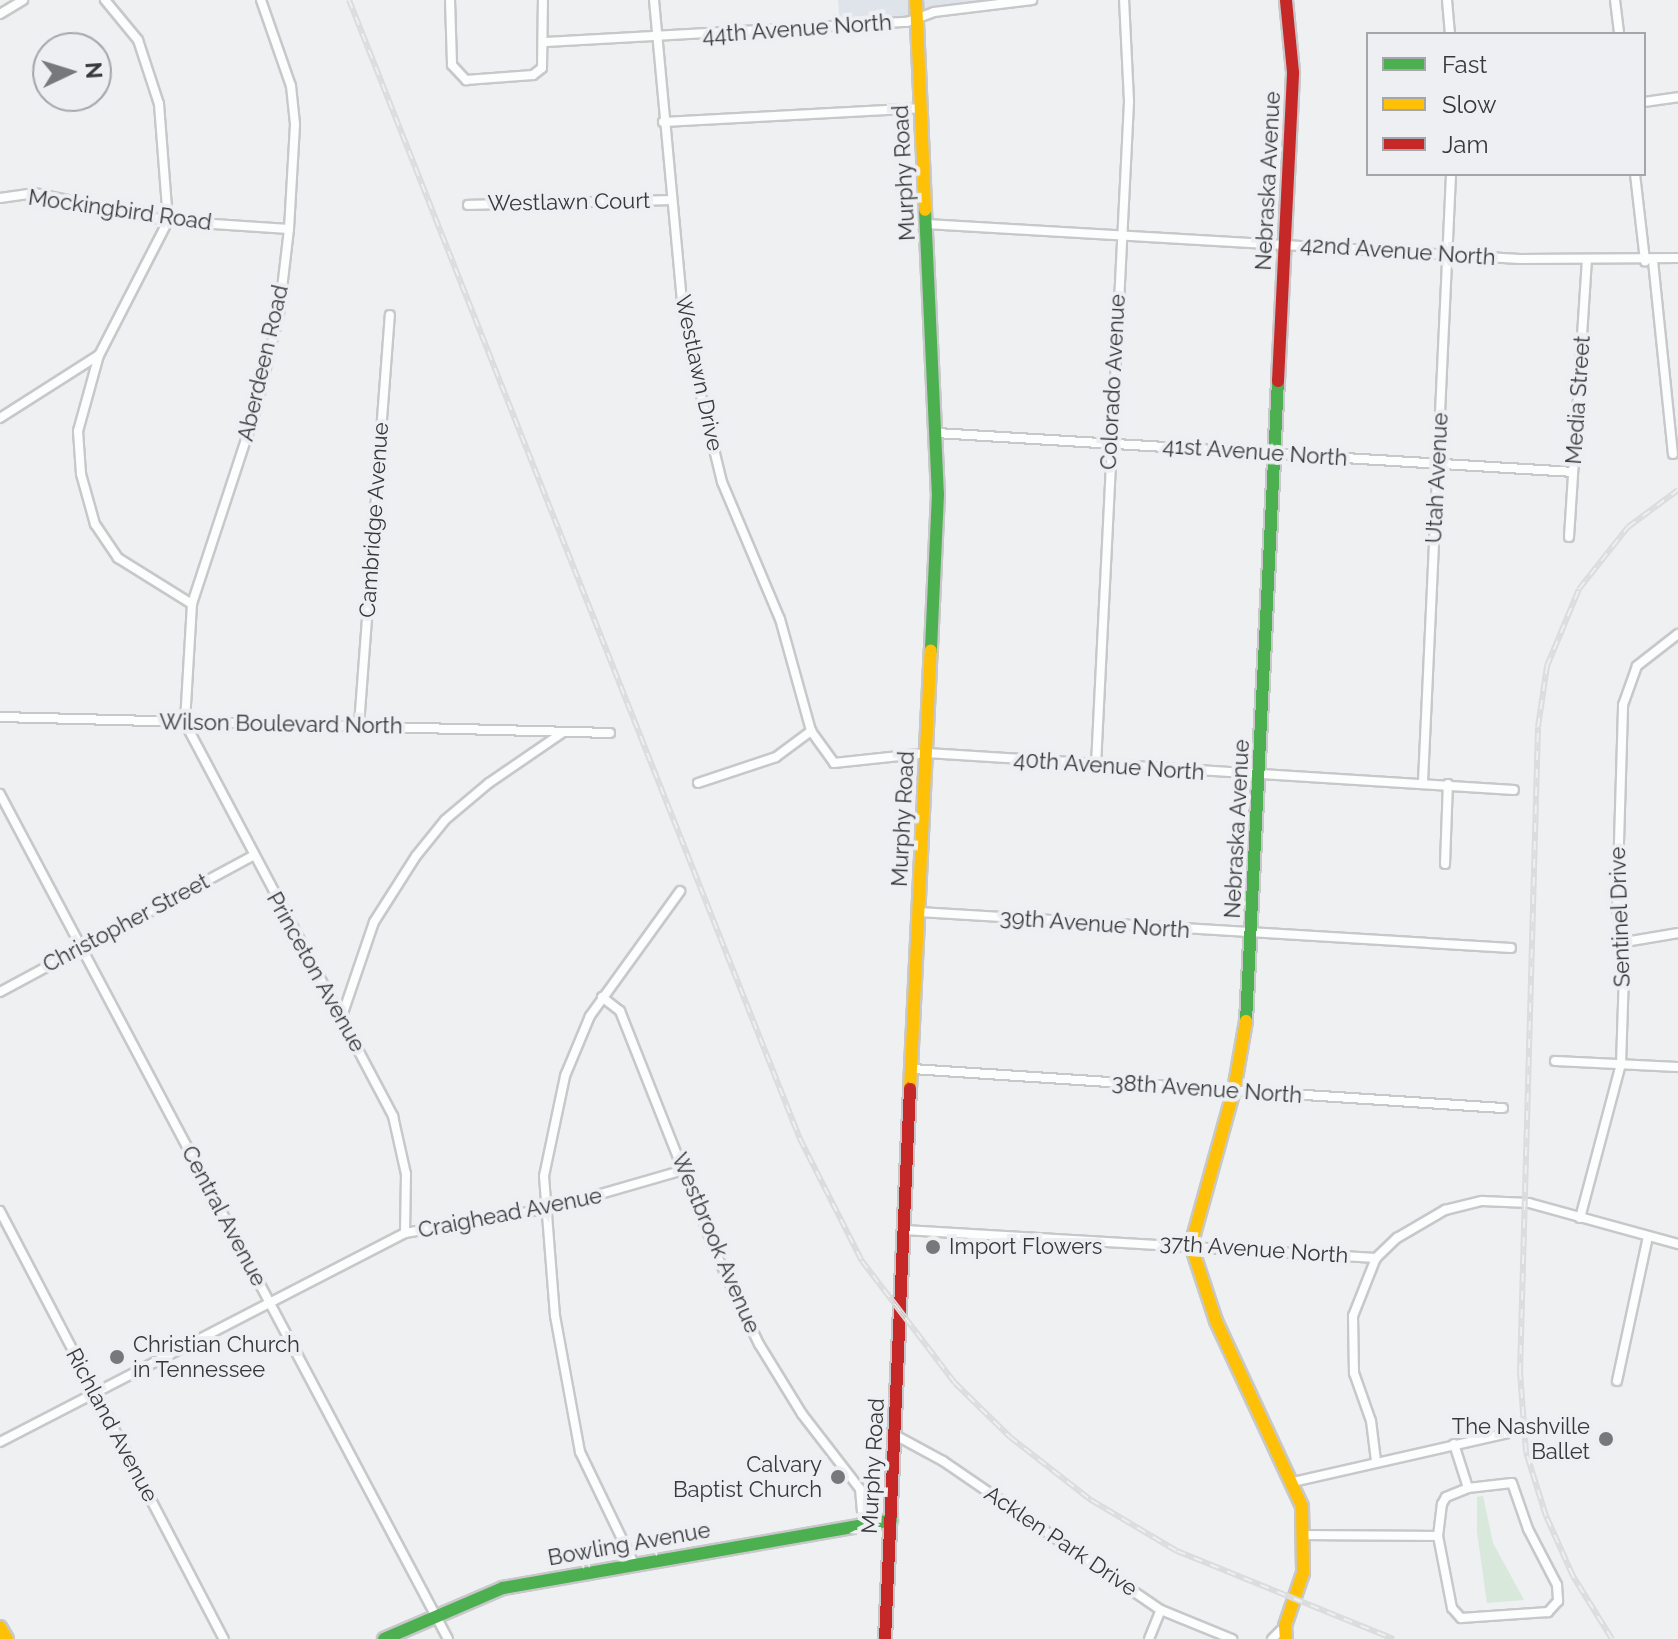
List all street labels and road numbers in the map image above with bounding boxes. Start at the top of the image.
street label: 44th Avenue North [701,9,893,49]
street label: Nebraska Avenue [1250,90,1286,272]
street label: Murphy Road [887,104,921,242]
street label: Mockingbird Road [27,184,213,236]
street label: Westlawn Court [487,187,651,217]
street label: 42nd Avenue North [1299,231,1497,271]
street label: Aberdeen Road [232,282,294,444]
street label: Westlawn Drive [670,293,728,453]
street label: Colorado Avenue [1095,293,1131,471]
street label: Media Street [1560,335,1596,465]
street label: Utah Avenue [1420,412,1454,544]
street label: Cambridge Avenue [354,421,394,619]
street label: 41st Avenue North [1161,432,1349,472]
street label: Wilson Boulevard North [159,709,403,739]
street label: Nebraska Avenue [1219,738,1255,920]
street label: 40th Avenue North [1012,746,1206,786]
street label: Murphy Road [886,750,920,888]
street label: Sentinel Drive [1604,846,1636,988]
street label: Christopher Street [38,868,214,978]
street label: Princeton Avenue [261,887,371,1057]
street label: 39th Avenue North [999,904,1191,944]
street label: 38th Avenue North [1111,1069,1303,1109]
street label: Central Avenue [176,1141,272,1291]
street label: Westbrook Avenue [666,1149,766,1337]
street label: Craighead Avenue [416,1182,604,1244]
street label: 37th Avenue North [1158,1229,1350,1269]
street label: Richland Avenue [60,1343,164,1507]
street label: Murphy Road [856,1397,890,1535]
street label: Acklen Park Drive [980,1480,1142,1602]
street label: Bowling Avenue [545,1517,713,1571]

